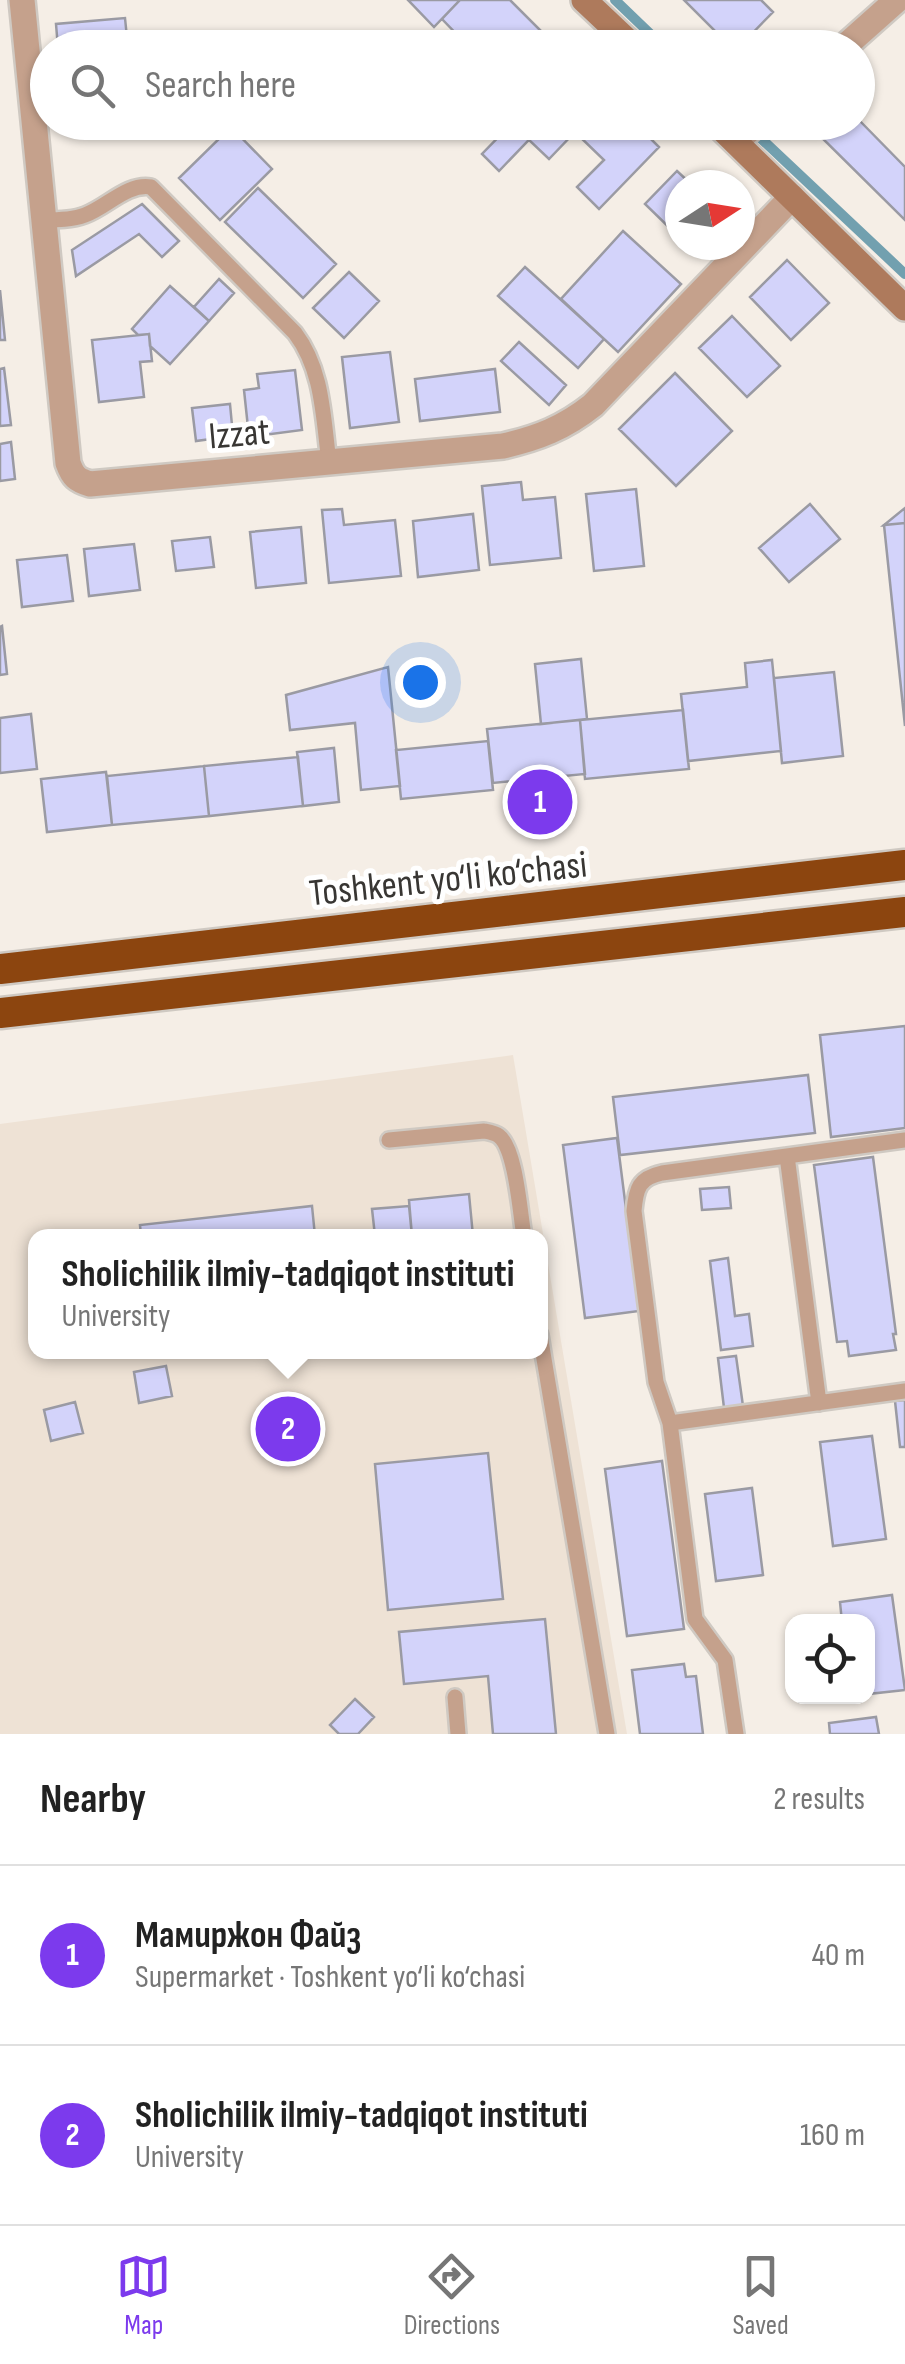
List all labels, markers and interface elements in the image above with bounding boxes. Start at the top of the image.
search box [30,30,875,140]
icon: search [65,58,120,113]
text: Search here [145,63,296,108]
north arrow [665,170,755,260]
street label: Izzat [207,409,272,460]
your location [395,657,446,708]
pin: 1 [508,764,572,840]
street label: Toshkent yo‘li ko‘chasi [307,843,589,916]
popup [28,1229,548,1359]
text: Sholichilik ilmiy-tadqiqot instituti [62,1252,514,1297]
text: University [62,1297,170,1336]
pin: 2 [256,1392,320,1466]
map controls [785,1614,875,1704]
button: locate [785,1614,875,1704]
text: Nearby [40,1774,146,1825]
text: 2 results [773,1780,865,1819]
text: Мамиржон Файз [135,1913,361,1958]
text: 1 [66,1936,79,1975]
text: 40 m [812,1936,865,1975]
text: Supermarket · Toshkent yo‘li ko‘chasi [135,1958,525,1997]
text: Sholichilik ilmiy-tadqiqot instituti [135,2093,588,2138]
text: 2 [65,2116,80,2155]
text: 160 m [800,2116,865,2155]
text: University [135,2138,244,2177]
tab: Map [116,2249,171,2342]
tab: Directions [404,2249,500,2342]
tab: Saved [733,2249,789,2342]

